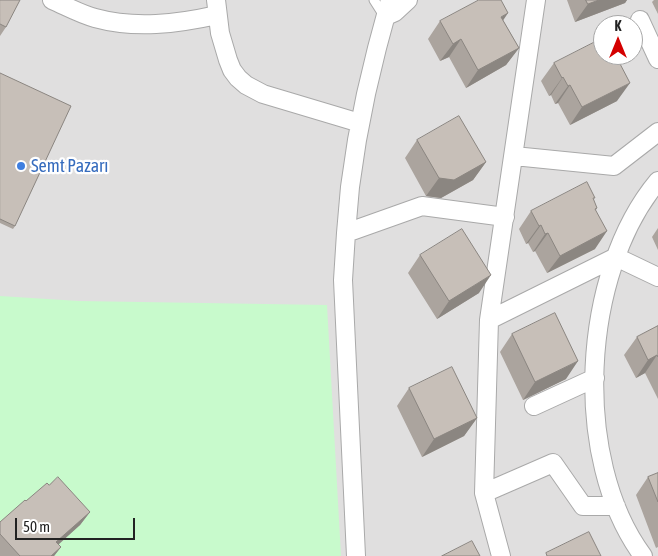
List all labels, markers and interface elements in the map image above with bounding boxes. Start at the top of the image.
north arrow [593,15,643,65]
text: K [615,18,621,34]
place label: Semt Pazarı [31,155,108,177]
marker: Semt Pazarı [15,160,27,172]
scale bar [18,508,138,540]
text: 50 m [23,518,50,535]

